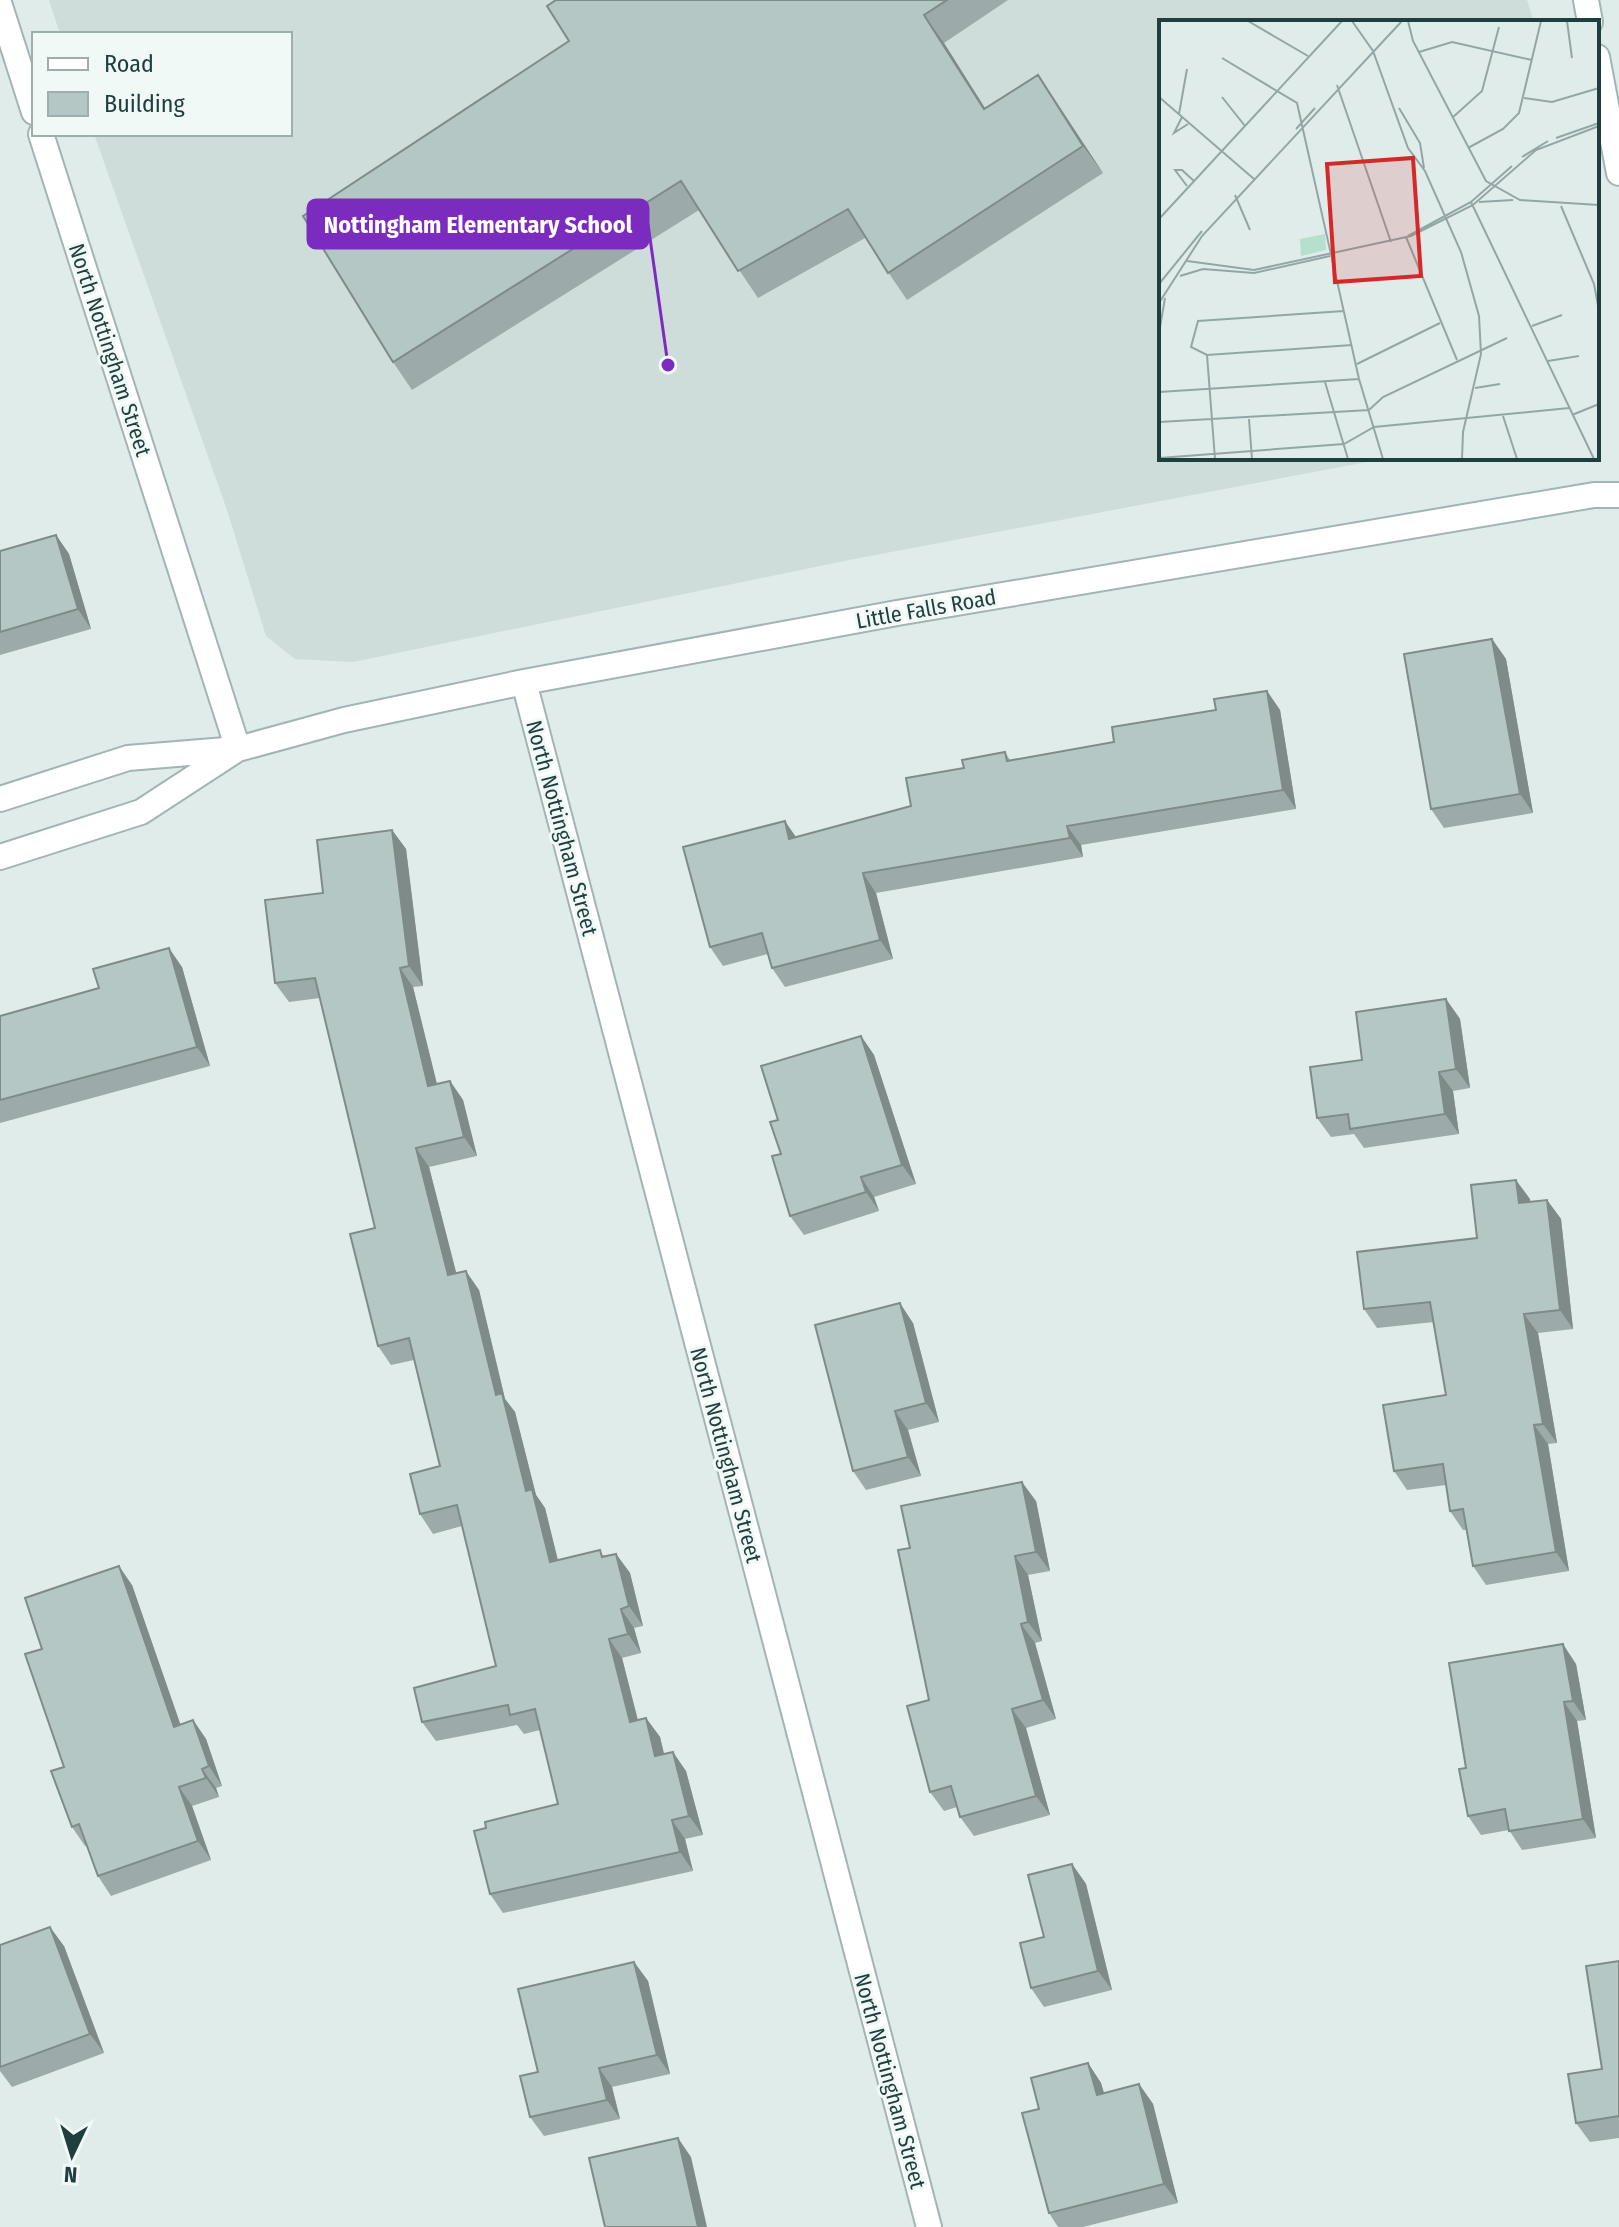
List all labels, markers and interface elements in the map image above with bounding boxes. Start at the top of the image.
inset map [1159,20,1599,460]
legend [32,32,292,136]
text: Road [104,50,154,78]
text: Building [104,90,186,118]
callout: Nottingham Elementary School [308,200,648,248]
text: Nottingham Elementary School [324,211,633,239]
street label: North Nottingham Street [63,240,157,460]
street label: Little Falls Road [854,583,998,635]
street label: North Nottingham Street [520,717,604,939]
street label: North Nottingham Street [684,1344,768,1566]
street label: North Nottingham Street [848,1970,932,2192]
north arrow [32,2115,112,2195]
text: N [63,2161,78,2188]

